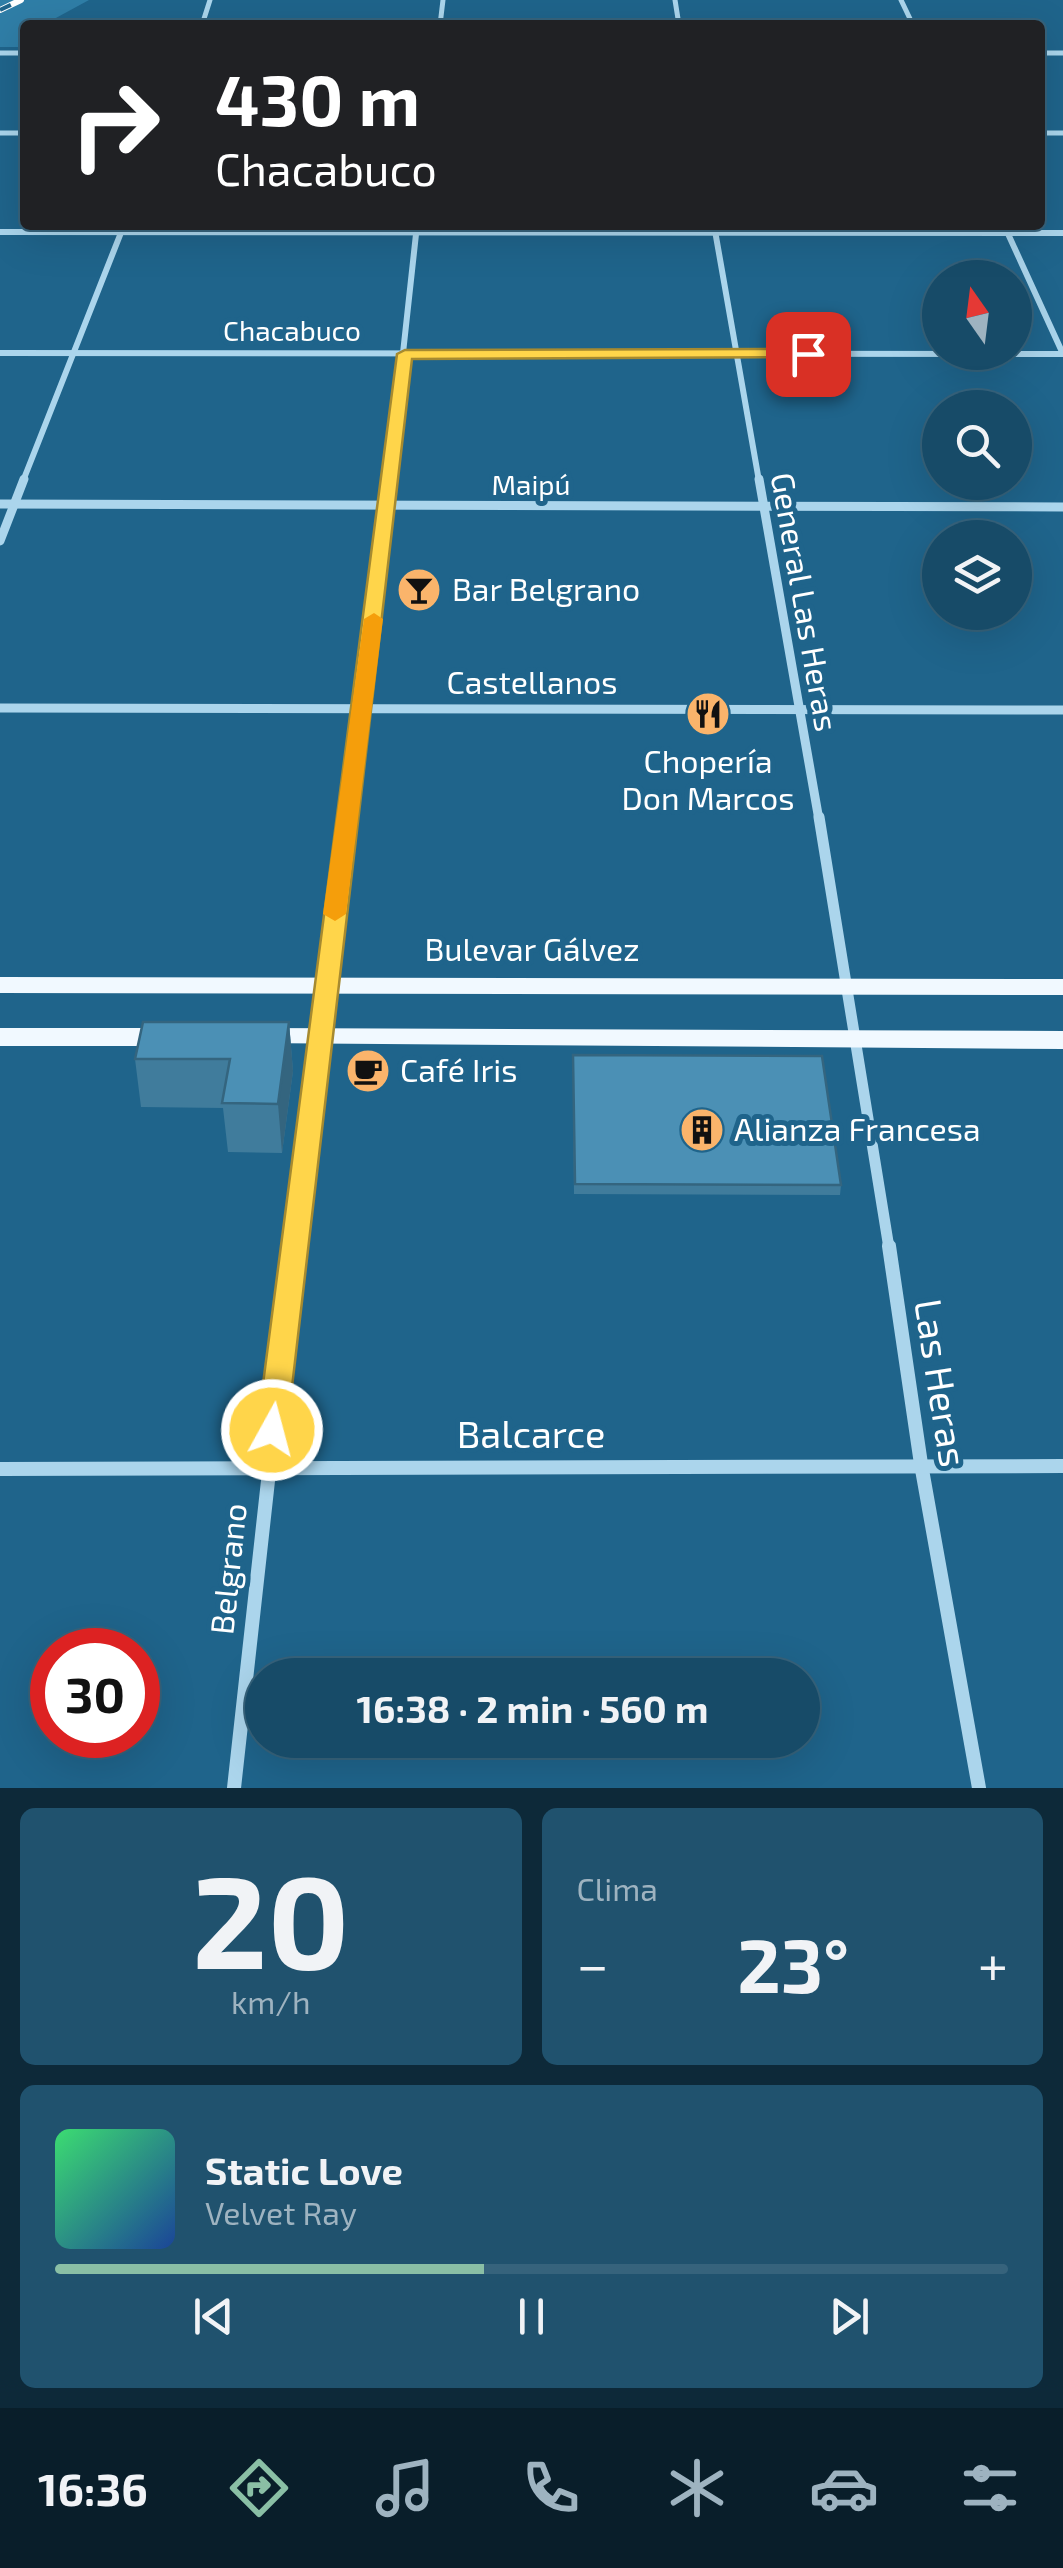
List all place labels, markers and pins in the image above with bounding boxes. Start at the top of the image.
pin [766,312,851,397]
bar icon: Bar Belgrano [396,567,442,613]
place label: Bar Belgrano [452,569,640,607]
restaurant icon: Chopería Don Marcos [685,691,731,737]
place label: Chopería Don Marcos [621,741,795,816]
cafe icon: Café Iris [345,1048,391,1094]
place label: Café Iris [400,1050,517,1088]
building icon: Alianza Francesa [679,1107,725,1153]
place label: Alianza Francesa [734,1109,981,1147]

